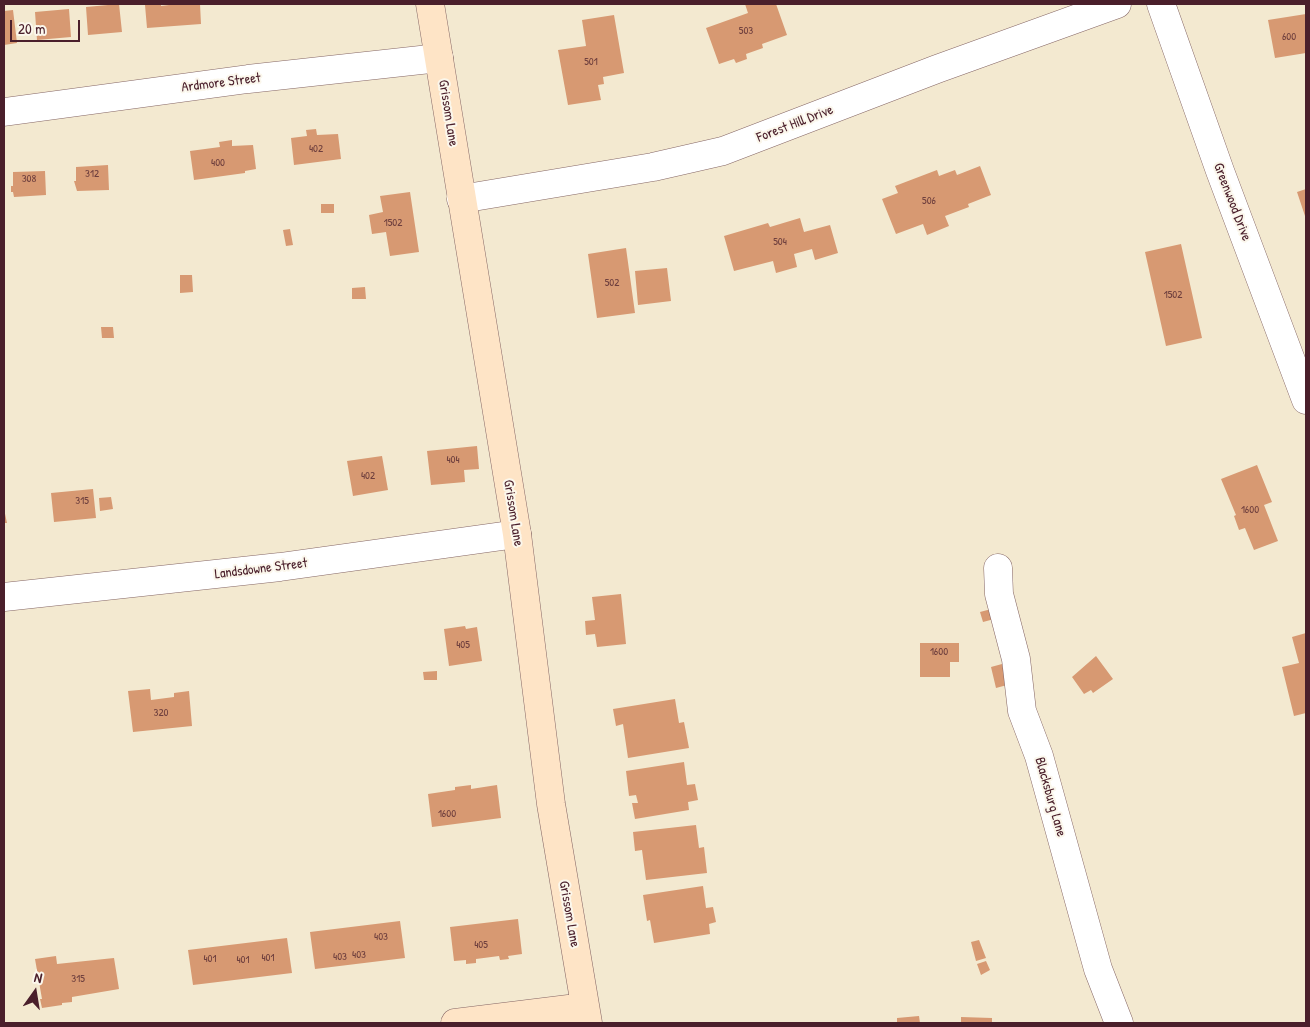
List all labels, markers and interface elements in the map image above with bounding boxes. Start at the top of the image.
scale bar [12,10,82,42]
text: 20 m [18,18,45,39]
house number: 503 [739,24,753,38]
house number: 600 [1282,30,1296,44]
house number: 501 [584,55,598,69]
street label: Ardmore Street [180,70,262,96]
street label: Grissom Lane [434,79,462,147]
street label: Forest Hill Drive [754,102,836,146]
house number: 402 [309,142,323,156]
house number: 400 [211,156,225,170]
street label: Greenwood Drive [1209,161,1255,243]
house number: 312 [85,167,99,181]
house number: 308 [22,172,36,186]
house number: 506 [922,194,936,208]
house number: 1502 [384,216,402,230]
house number: 504 [773,235,787,249]
house number: 502 [605,276,619,290]
house number: 1502 [1164,288,1182,302]
house number: 404 [446,453,460,467]
house number: 402 [361,469,375,483]
street label: Grissom Lane [499,479,527,547]
house number: 315 [75,494,89,508]
house number: 1600 [1241,503,1259,517]
street label: Landsdowne Street [214,555,308,583]
house number: 405 [456,638,470,652]
house number: 1600 [930,645,948,659]
house number: 320 [153,706,169,720]
street label: Blacksburg Lane [1031,755,1069,839]
house number: 1600 [438,807,456,821]
street label: Grissom Lane [555,880,583,948]
house number: 403 [374,930,388,944]
house number: 405 [474,938,488,952]
house number: 403 [352,948,366,962]
house number: 403 [333,950,347,964]
house number: 401 [261,951,275,965]
house number: 401 [203,952,217,966]
house number: 401 [236,953,250,967]
north arrow [10,967,60,1017]
text: N [33,967,44,987]
house number: 315 [71,972,85,986]

